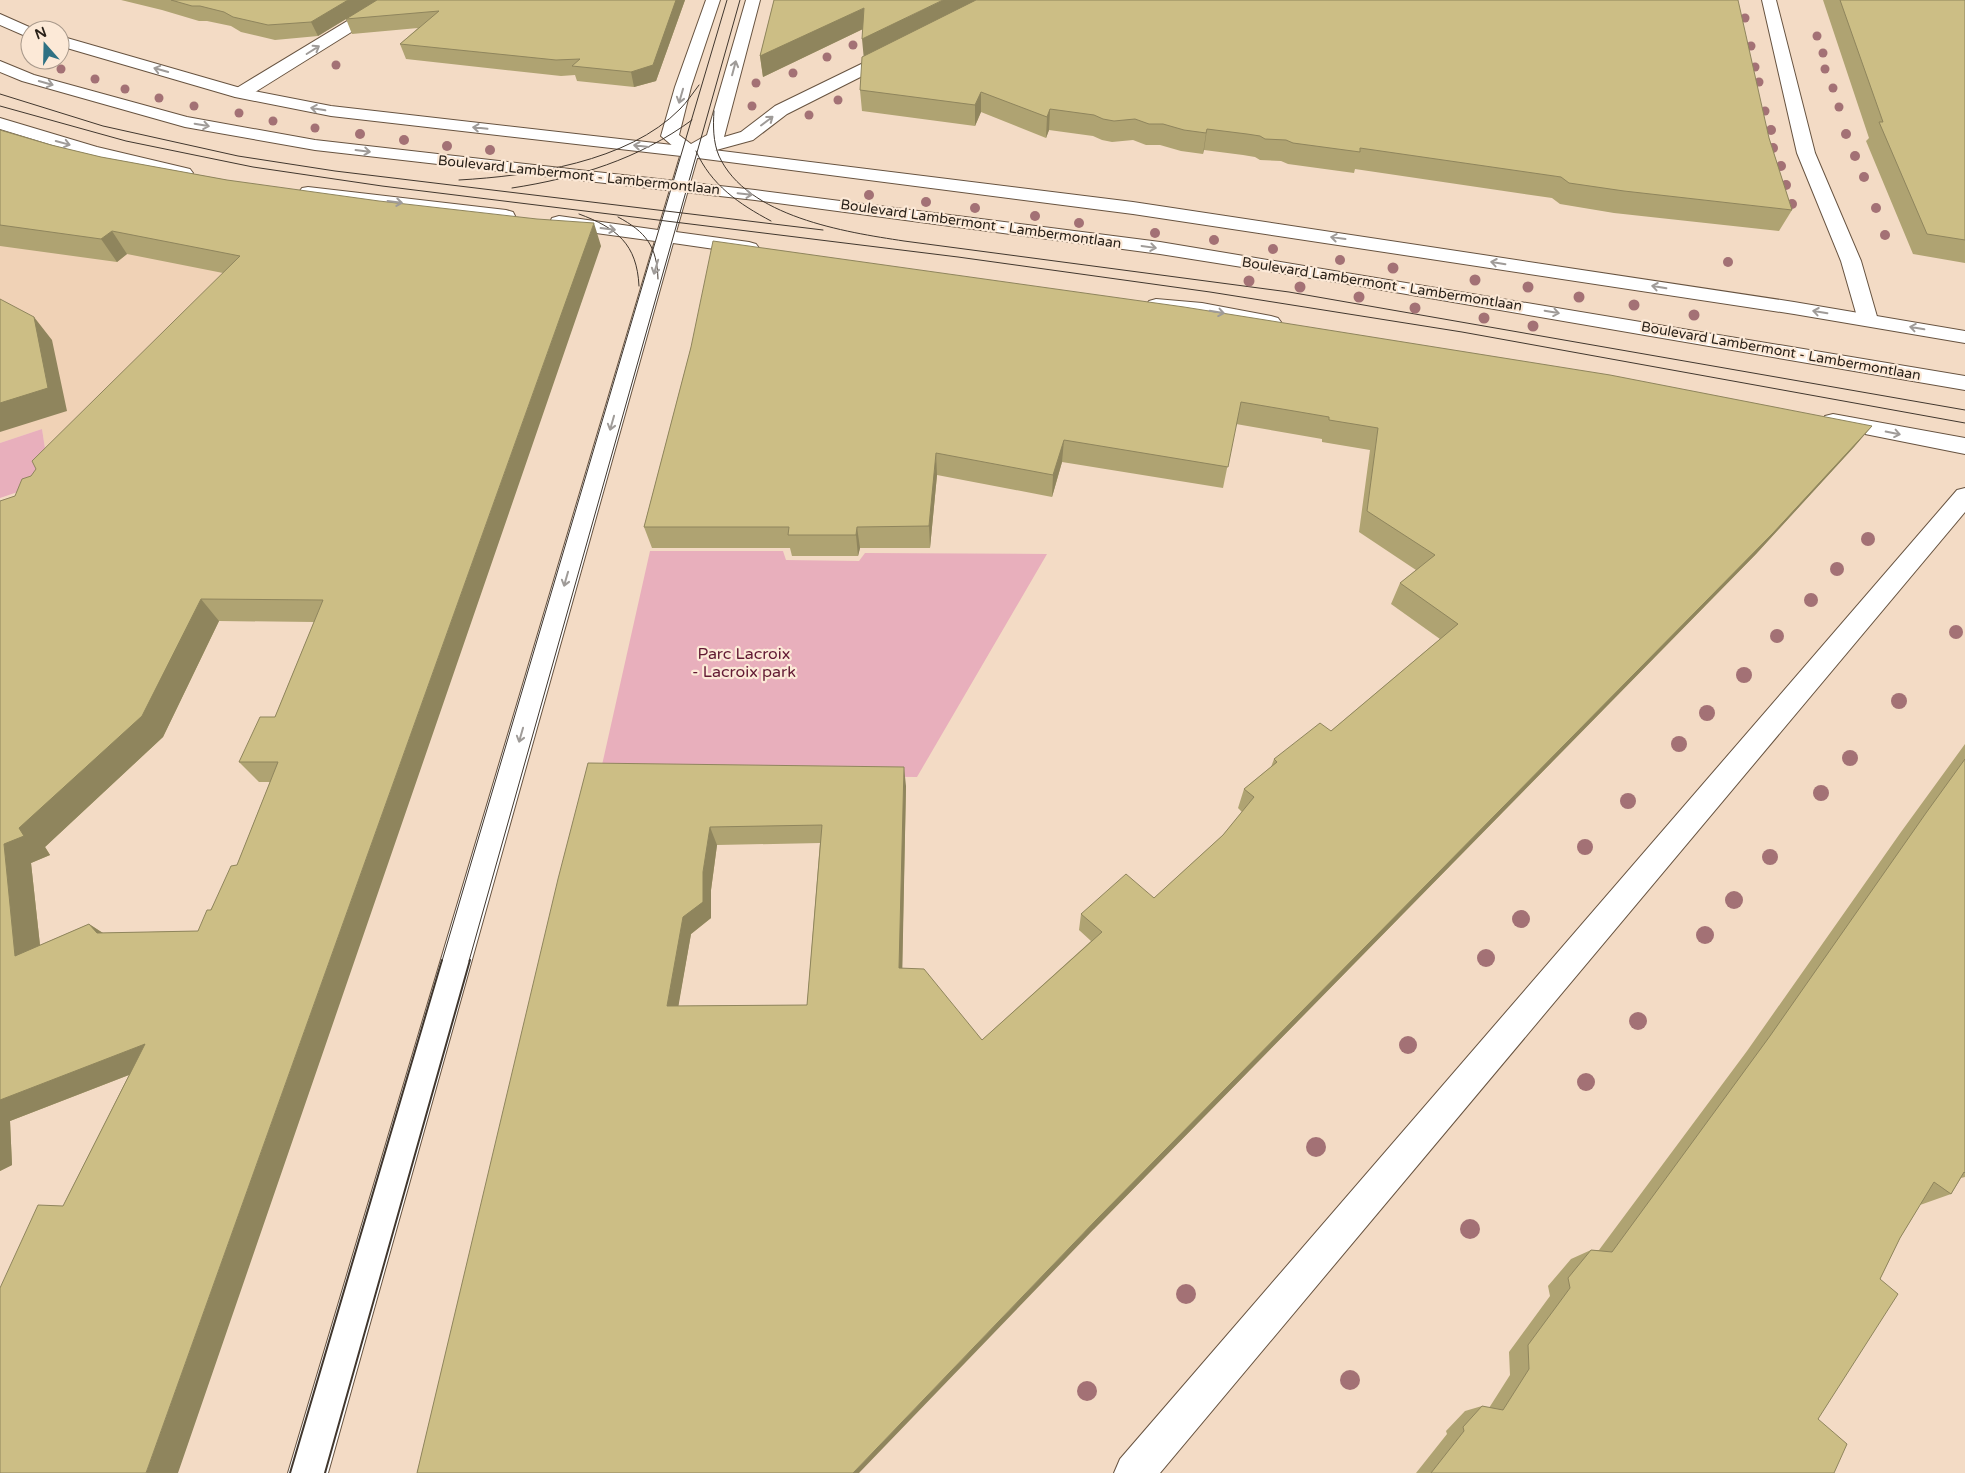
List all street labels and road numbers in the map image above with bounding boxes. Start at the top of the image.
street label: Boulevard Lambermont - Lambermontlaan [437,152,721,198]
street label: Boulevard Lambermont - Lambermontlaan [839,196,1123,252]
street label: Boulevard Lambermont - Lambermontlaan [1241,253,1523,315]
street label: Boulevard Lambermont - Lambermontlaan [1640,318,1922,384]

